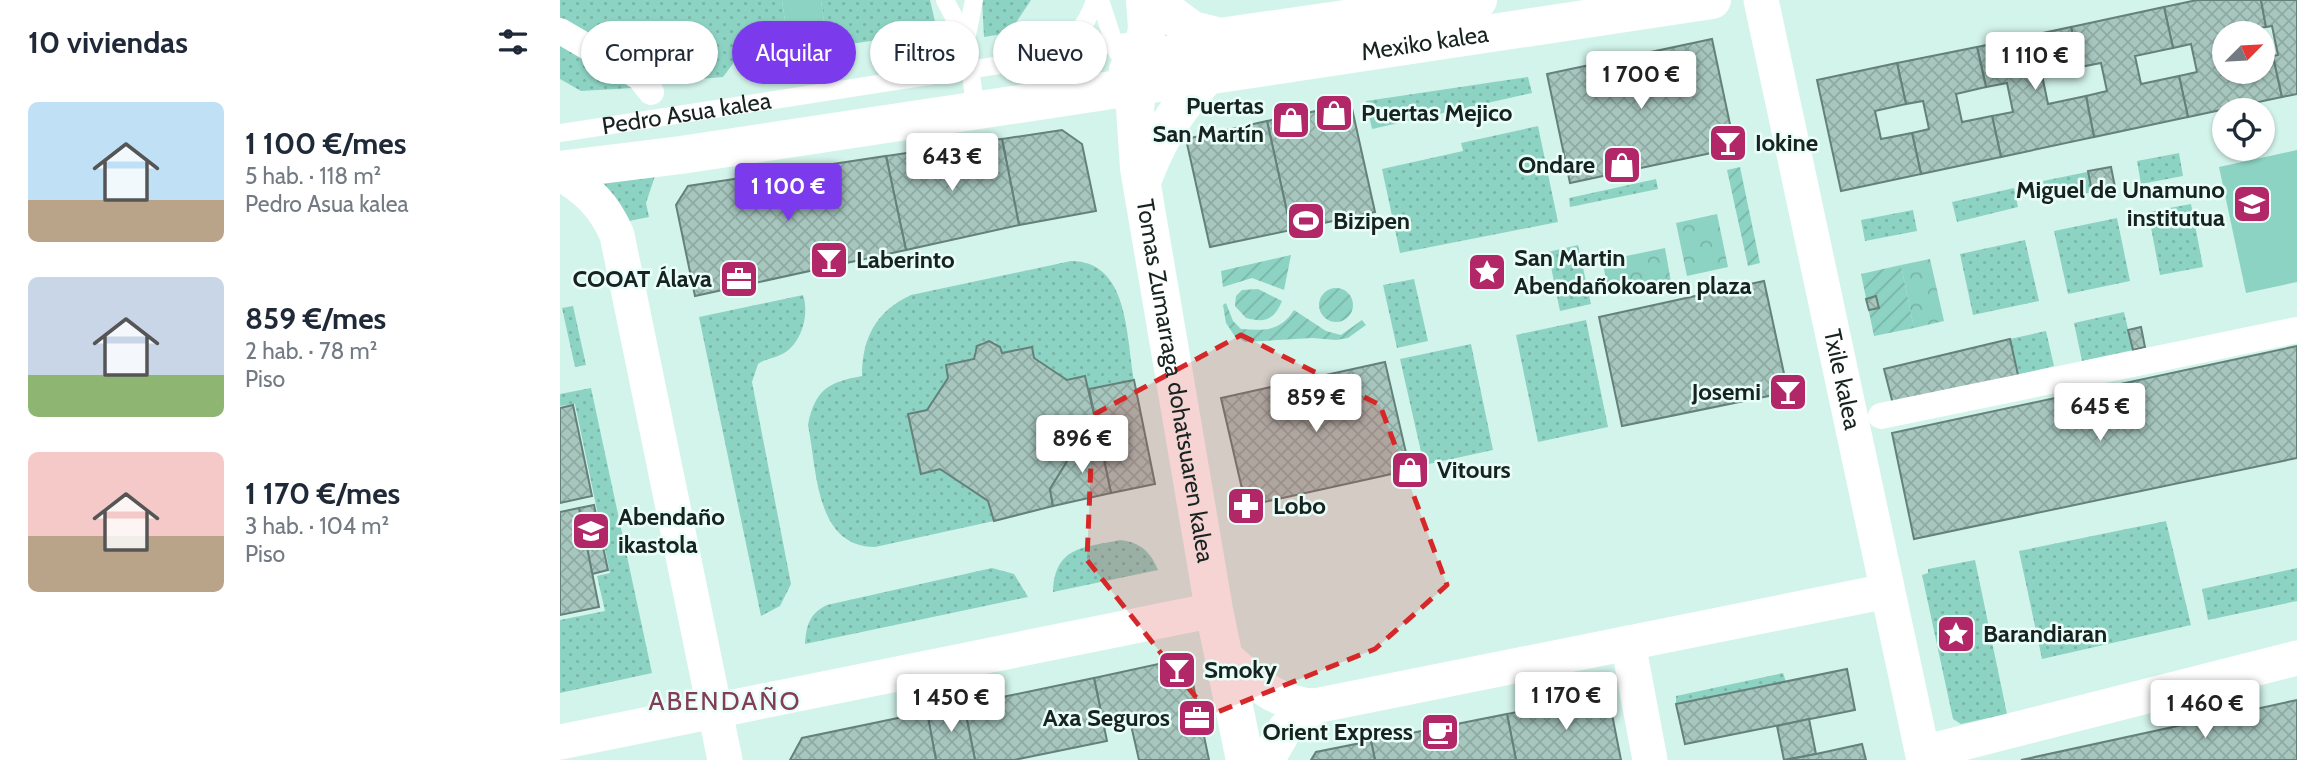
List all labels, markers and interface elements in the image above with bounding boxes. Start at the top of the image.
street label: Mexiko kalea [1359,19,1491,66]
chip: Comprar [581,21,718,84]
chip: Alquilar [732,21,856,84]
chip: Filtros [870,21,979,84]
chip: Nuevo [993,21,1107,84]
north arrow [2212,21,2275,84]
map controls [2212,21,2275,161]
icon: filters [494,23,532,61]
text: 10 viviendas [28,24,188,61]
pin: 1 110 € [1970,32,2100,92]
text: 1 110 € [2002,41,2068,69]
pin: 1 700 € [1576,52,1706,111]
text: 1 700 € [1602,60,1680,88]
street label: Pedro Asua kalea [600,86,773,140]
place label: Puertas San Martín [1152,91,1264,148]
shop icon: Puertas Mejico [1313,92,1355,134]
place label: Puertas Mejico [1361,98,1513,127]
button: locate [2212,98,2275,161]
shop icon: Puertas San Martín [1270,99,1312,141]
bar icon: Iokine [1707,122,1749,164]
text: 1 100 €/mes [245,125,406,162]
place label: Iokine [1755,128,1818,157]
icon: home [84,130,168,214]
pin: 643 € [903,134,1001,193]
text: 643 € [922,142,982,170]
shop icon: Ondare [1601,144,1643,186]
place label: Ondare [1518,150,1595,179]
text: 5 hab. · 118 m² [245,162,381,190]
pin: 1 100 € [723,164,853,223]
text: 1 100 € [751,172,825,200]
place label: Miguel de Unamuno institutua [2016,175,2225,232]
school or university icon: Miguel de Unamuno institutua [2231,183,2273,225]
text: Pedro Asua kalea [245,190,409,218]
street label: Tomas Zumarraga dohatsuaren kalea [1131,197,1221,565]
sports icon: Bizipen [1285,200,1327,242]
place label: Bizipen [1333,206,1410,235]
bar icon: Laberinto [808,239,850,281]
place label: San Martin Abendañokoaren plaza [1514,243,1752,300]
place label: Laberinto [856,245,955,274]
place icon: San Martin Abendañokoaren plaza [1466,251,1508,293]
office icon: COOAT Álava [718,258,760,300]
place label: COOAT Álava [573,264,712,293]
text: 859 €/mes [245,300,386,337]
icon: home [84,305,168,389]
street label: Txile kalea [1818,326,1868,433]
text: 2 hab. · 78 m² [245,337,377,365]
text: Piso [245,365,285,393]
bar icon: Josemi [1767,371,1809,413]
pin: 859 € [1267,374,1365,434]
place label: Josemi [1691,377,1761,406]
text: 859 € [1286,383,1346,411]
pin: 645 € [2051,384,2149,443]
text: 645 € [2070,392,2130,420]
pin: 896 € [1033,416,1131,475]
text: 896 € [1052,424,1112,452]
shop icon: Vitours [1389,449,1431,491]
place label: Vitours [1437,455,1511,484]
text: 1 170 €/mes [245,475,400,512]
icon: home [84,480,168,564]
pharmacy icon: Lobo [1225,485,1267,527]
place label: Lobo [1273,491,1326,520]
place label: Abendaño ikastola [618,502,725,559]
school or university icon: Abendaño ikastola [570,510,612,552]
text: 3 hab. · 104 m² [245,512,389,540]
text: Piso [245,540,285,568]
place icon: Barandiaran [1935,613,1977,655]
place label: Barandiaran [1983,619,2107,648]
bar icon: Smoky [1156,649,1198,691]
place label: Smoky [1204,655,1277,684]
pin: 1 170 € [1501,672,1631,732]
pin: 1 450 € [886,674,1016,734]
pin: 1 460 € [2140,680,2270,740]
text: 1 170 € [1531,681,1601,709]
text: 1 450 € [913,683,989,711]
district label: ABENDAÑO [648,685,802,717]
text: 1 460 € [2166,689,2244,717]
office icon: Axa Seguros [1176,697,1218,739]
place label: Axa Seguros [1043,703,1170,732]
cafe icon: Orient Express [1419,711,1461,753]
place label: Orient Express [1263,717,1413,746]

